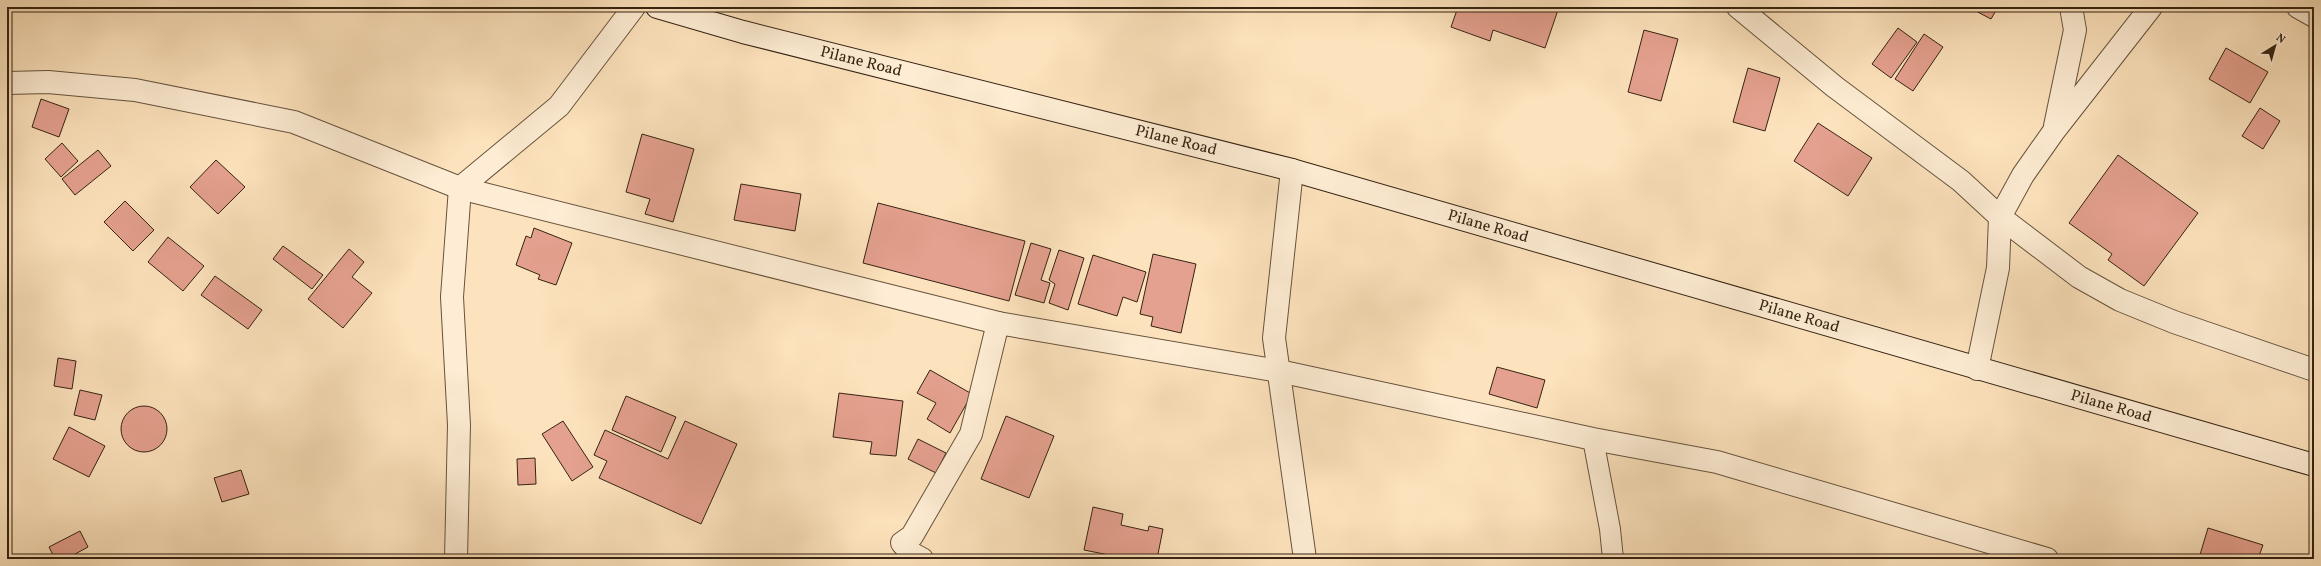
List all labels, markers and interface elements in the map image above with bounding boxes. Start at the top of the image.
north arrow [2255,26,2295,66]
text: N [2272,31,2288,48]
street label: Pilane Road [818,41,904,83]
street label: Pilane Road [1133,120,1219,162]
street label: Pilane Road [1445,205,1531,249]
street label: Pilane Road [1756,295,1842,339]
street label: Pilane Road [2068,385,2154,429]

